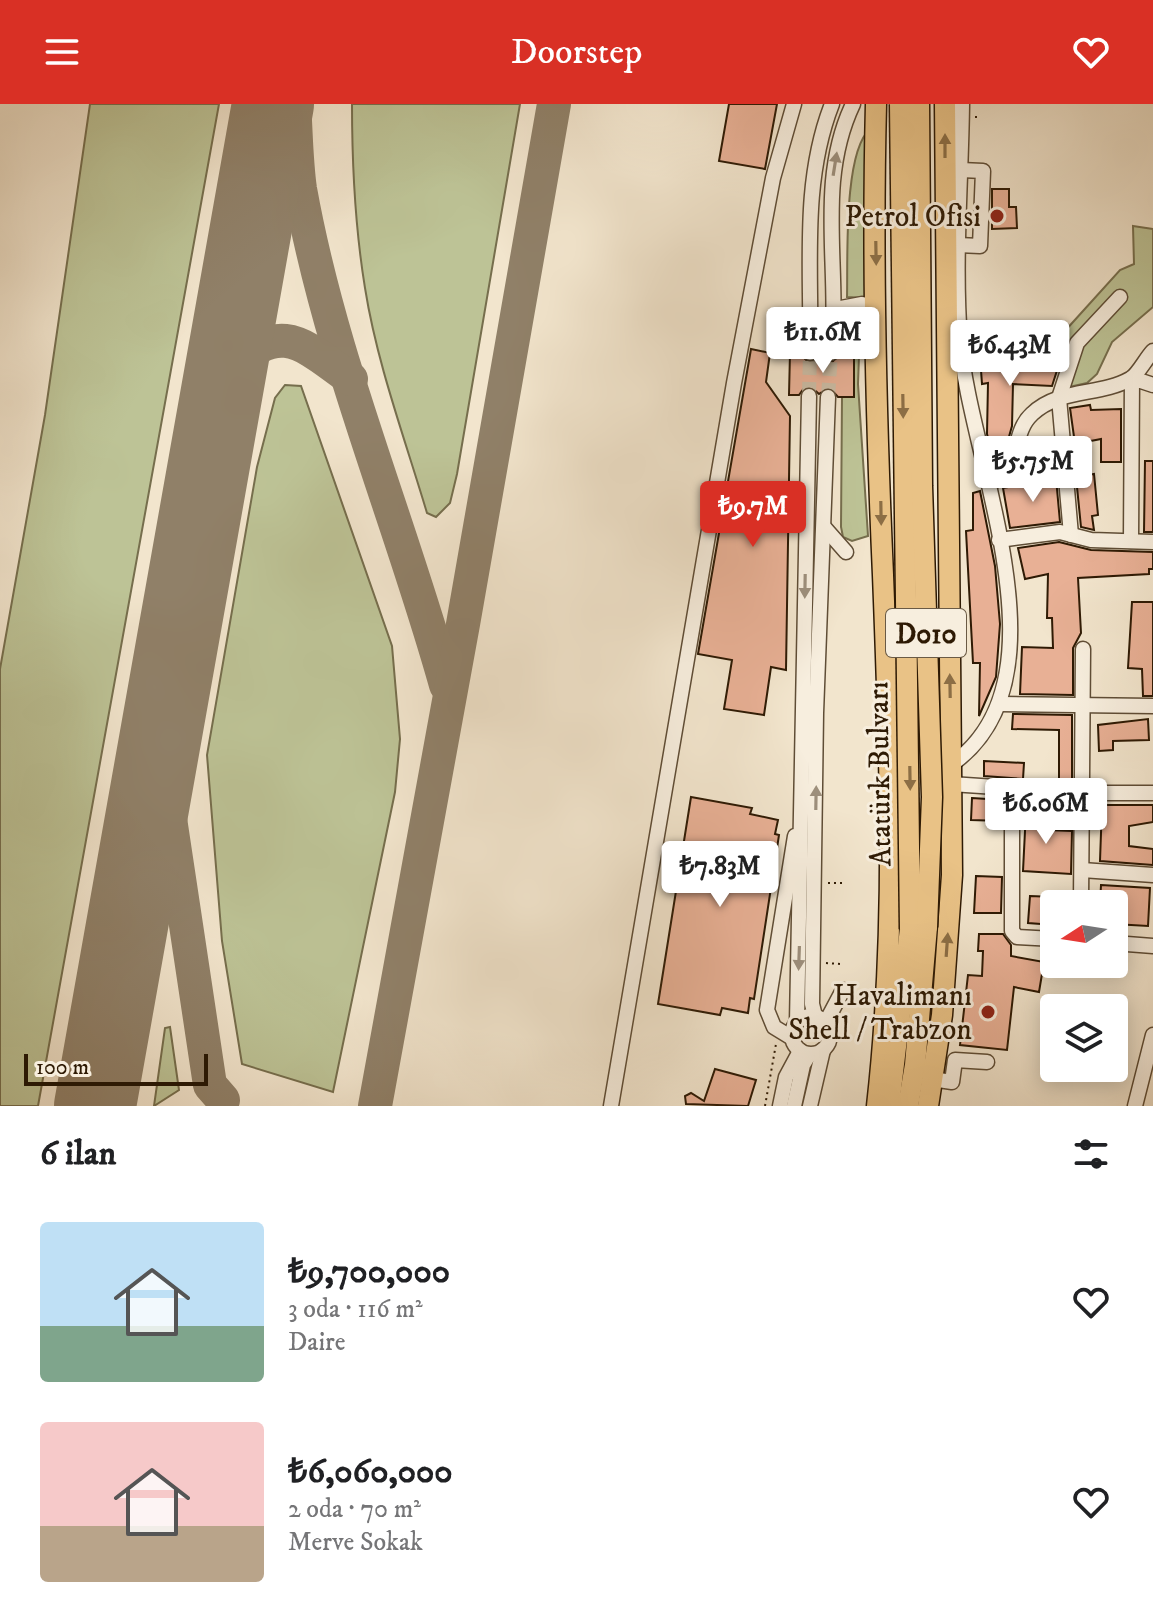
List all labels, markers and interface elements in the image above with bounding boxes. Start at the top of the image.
icon: menu [40,30,84,74]
text: Doorstep [511,30,642,75]
icon: heart [1069,30,1113,74]
one-way arrow [939,133,951,158]
one-way arrow [829,151,841,176]
place label: Petrol Ofisi [845,199,981,236]
marker: Petrol Ofisi [988,207,1006,225]
one-way arrow [870,241,882,266]
pin: ₺11.6M [758,307,888,375]
text: ₺11.6M [784,316,862,349]
pin: ₺6.43M [945,320,1075,388]
text: ₺6.43M [968,329,1052,362]
one-way arrow [896,394,909,419]
pin: ₺5.75M [968,436,1098,504]
text: ₺5.75M [992,445,1074,478]
pin: ₺9.7M [697,481,809,549]
text: ₺9.7M [718,490,788,523]
one-way arrow [875,501,887,526]
one-way arrow [798,574,811,599]
road number: D010 [886,609,966,657]
one-way arrow [943,672,956,698]
street label: Atatürk Bulvarı [860,681,901,867]
one-way arrow [904,766,917,791]
pin: ₺6.06M [981,778,1111,846]
one-way arrow [809,785,822,810]
text: ₺6.06M [1003,787,1089,820]
pin: ₺7.83M [655,841,785,909]
text: ₺7.83M [679,850,761,883]
north arrow [1040,890,1128,978]
map controls [1040,890,1128,1082]
one-way arrow [941,932,954,957]
one-way arrow [792,946,805,971]
place label: Havalimanı Shell / Trabzon [788,978,972,1049]
button: layers [1040,994,1128,1082]
marker: Havalimanı Shell / Trabzon [979,1003,997,1021]
scale bar [24,1050,208,1086]
text: 100 m [36,1054,89,1081]
icon: filters [1069,1132,1113,1176]
text: 6 ilan [40,1133,116,1175]
text: ₺9,700,000 [288,1251,450,1293]
icon: home [104,1254,200,1350]
icon: heart [1069,1280,1113,1324]
text: 3 oda · 116 m² [288,1293,423,1326]
text: Daire [288,1326,346,1359]
text: ₺6,060,000 [288,1451,453,1493]
icon: home [104,1454,200,1550]
icon: heart [1069,1480,1113,1524]
text: 2 oda · 70 m² [288,1493,421,1526]
text: Merve Sokak [288,1526,423,1559]

